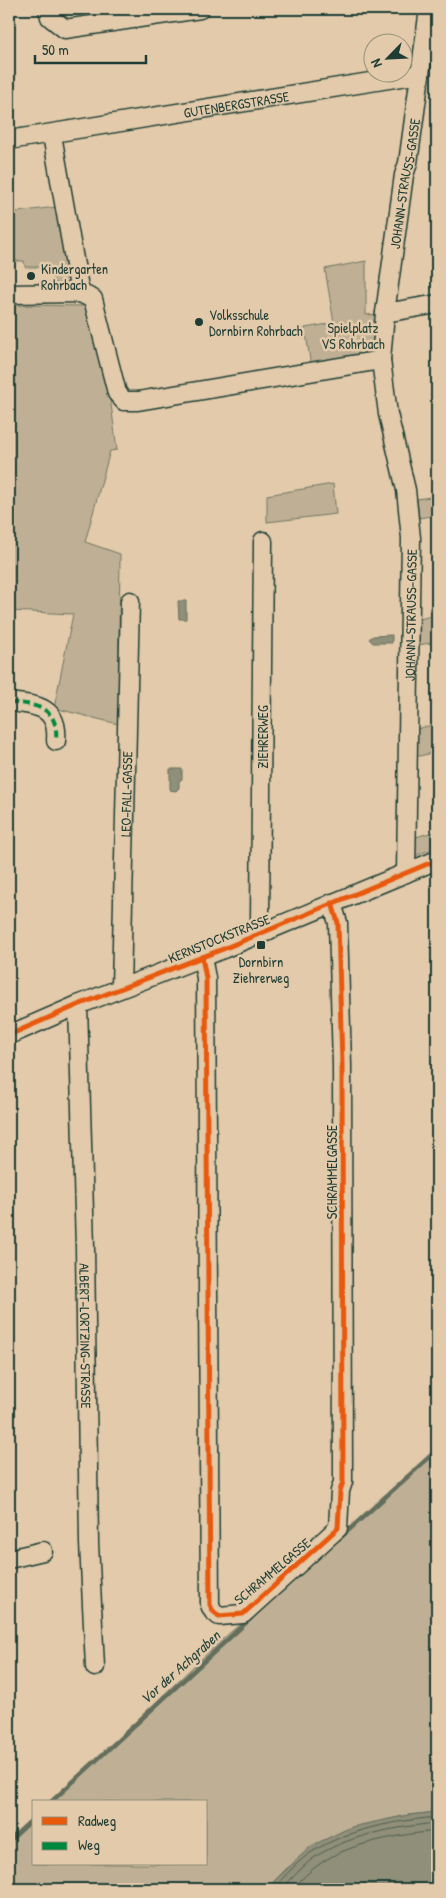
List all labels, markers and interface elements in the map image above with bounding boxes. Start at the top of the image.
scale bar [35,32,146,64]
north arrow [364,32,414,82]
text: 50 m [42,39,69,60]
text: N [365,56,386,71]
street label: GUTENBERGSTRASSE [182,86,290,121]
street label: JOHANN-STRAUSS-GASSE [384,117,423,250]
place label: Kindergarten Rohrbach [41,259,108,294]
marker: Kindergarten Rohrbach [25,270,37,282]
place label: Volksschule Dornbirn Rohrbach [209,305,303,340]
marker: Volksschule Dornbirn Rohrbach [193,316,205,328]
park label: Spielplatz VS Rohrbach [321,318,385,353]
street label: JOHANN-STRAUSS-GASSE [399,549,420,681]
street label: ZIEHRERWEG [253,705,272,769]
street label: LEO-FALL-GASSE [115,751,136,837]
street label: KERNSTOCKSTRASSE [165,909,273,967]
marker: Dornbirn Ziehrerweg [255,939,267,951]
place label: Dornbirn Ziehrerweg [233,952,289,988]
street label: SCHRAMMELGASSE [322,1125,341,1219]
street label: ALBERT-LORTZING-STRASSE [76,1263,97,1409]
street label: SCHRAMMELGASSE [230,1533,314,1609]
water label: Vor der Achgraben [135,1624,226,1709]
legend [32,1800,208,1866]
text: Radweg [78,1810,116,1831]
text: Weg [78,1834,100,1855]

